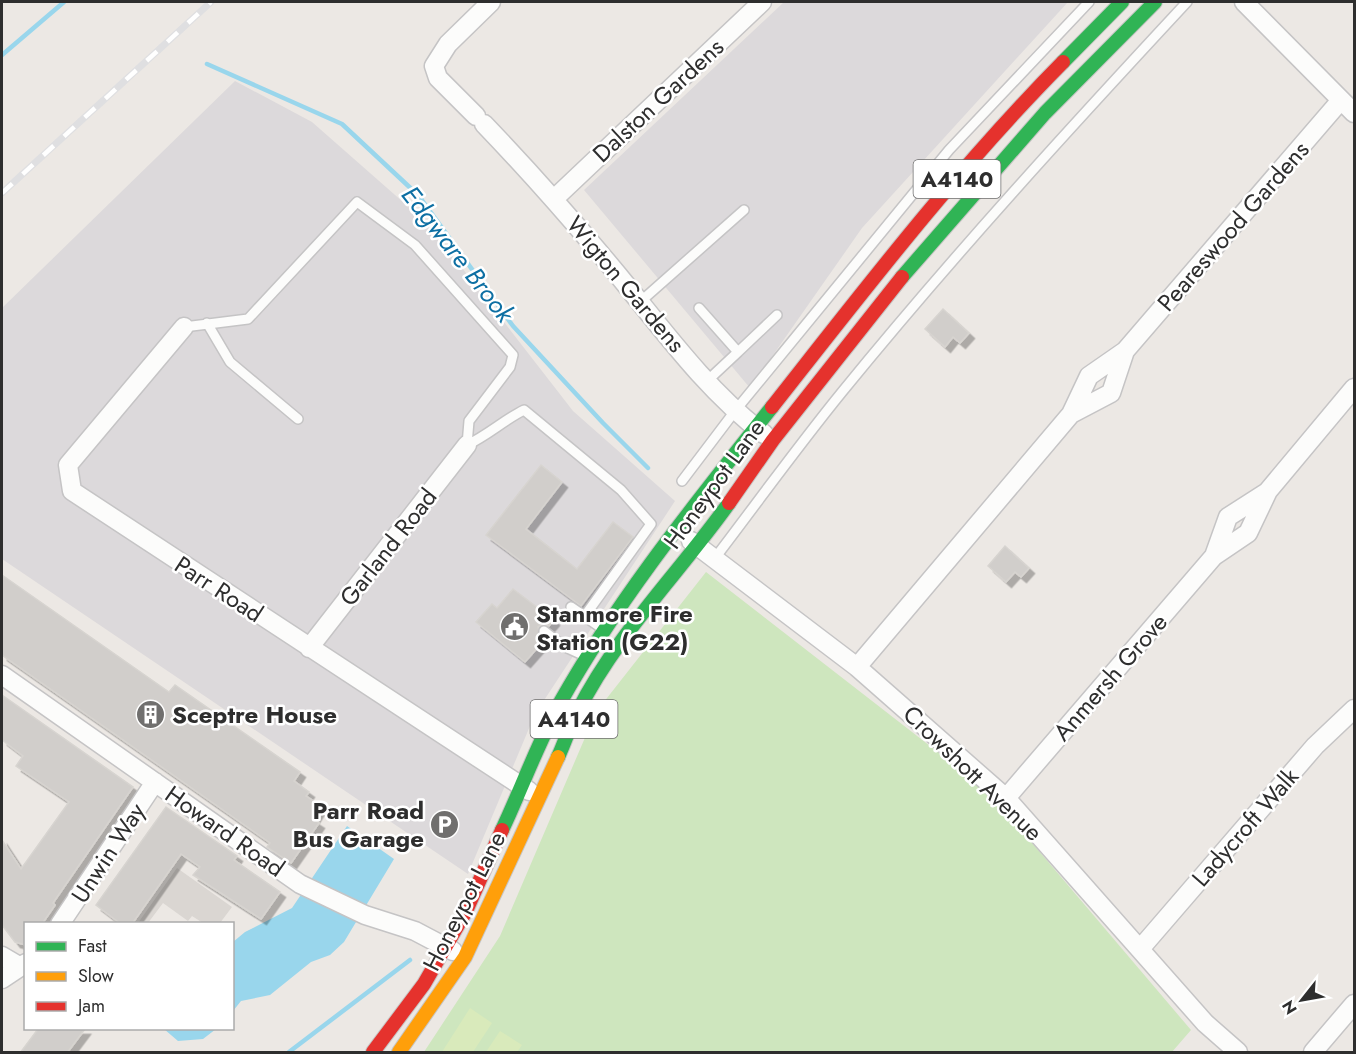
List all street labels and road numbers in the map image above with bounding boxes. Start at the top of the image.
street label: Dalston Gardens [584,30,732,170]
street label: Peareswood Gardens [1149,133,1317,319]
road number: A4140 [914,160,1000,198]
street label: Wigton Gardens [558,208,694,360]
street label: Honeypot Lane [655,412,773,556]
street label: Garland Road [331,481,445,613]
street label: Parr Road [168,547,270,631]
street label: Anmersh Grove [1045,606,1175,748]
street label: Crowshott Avenue [895,697,1051,849]
road number: A4140 [530,700,618,738]
street label: Ladycroft Walk [1183,760,1307,894]
street label: Howard Road [158,777,292,885]
street label: Unwin Way [62,796,154,910]
street label: Honeypot Lane [414,825,514,977]

